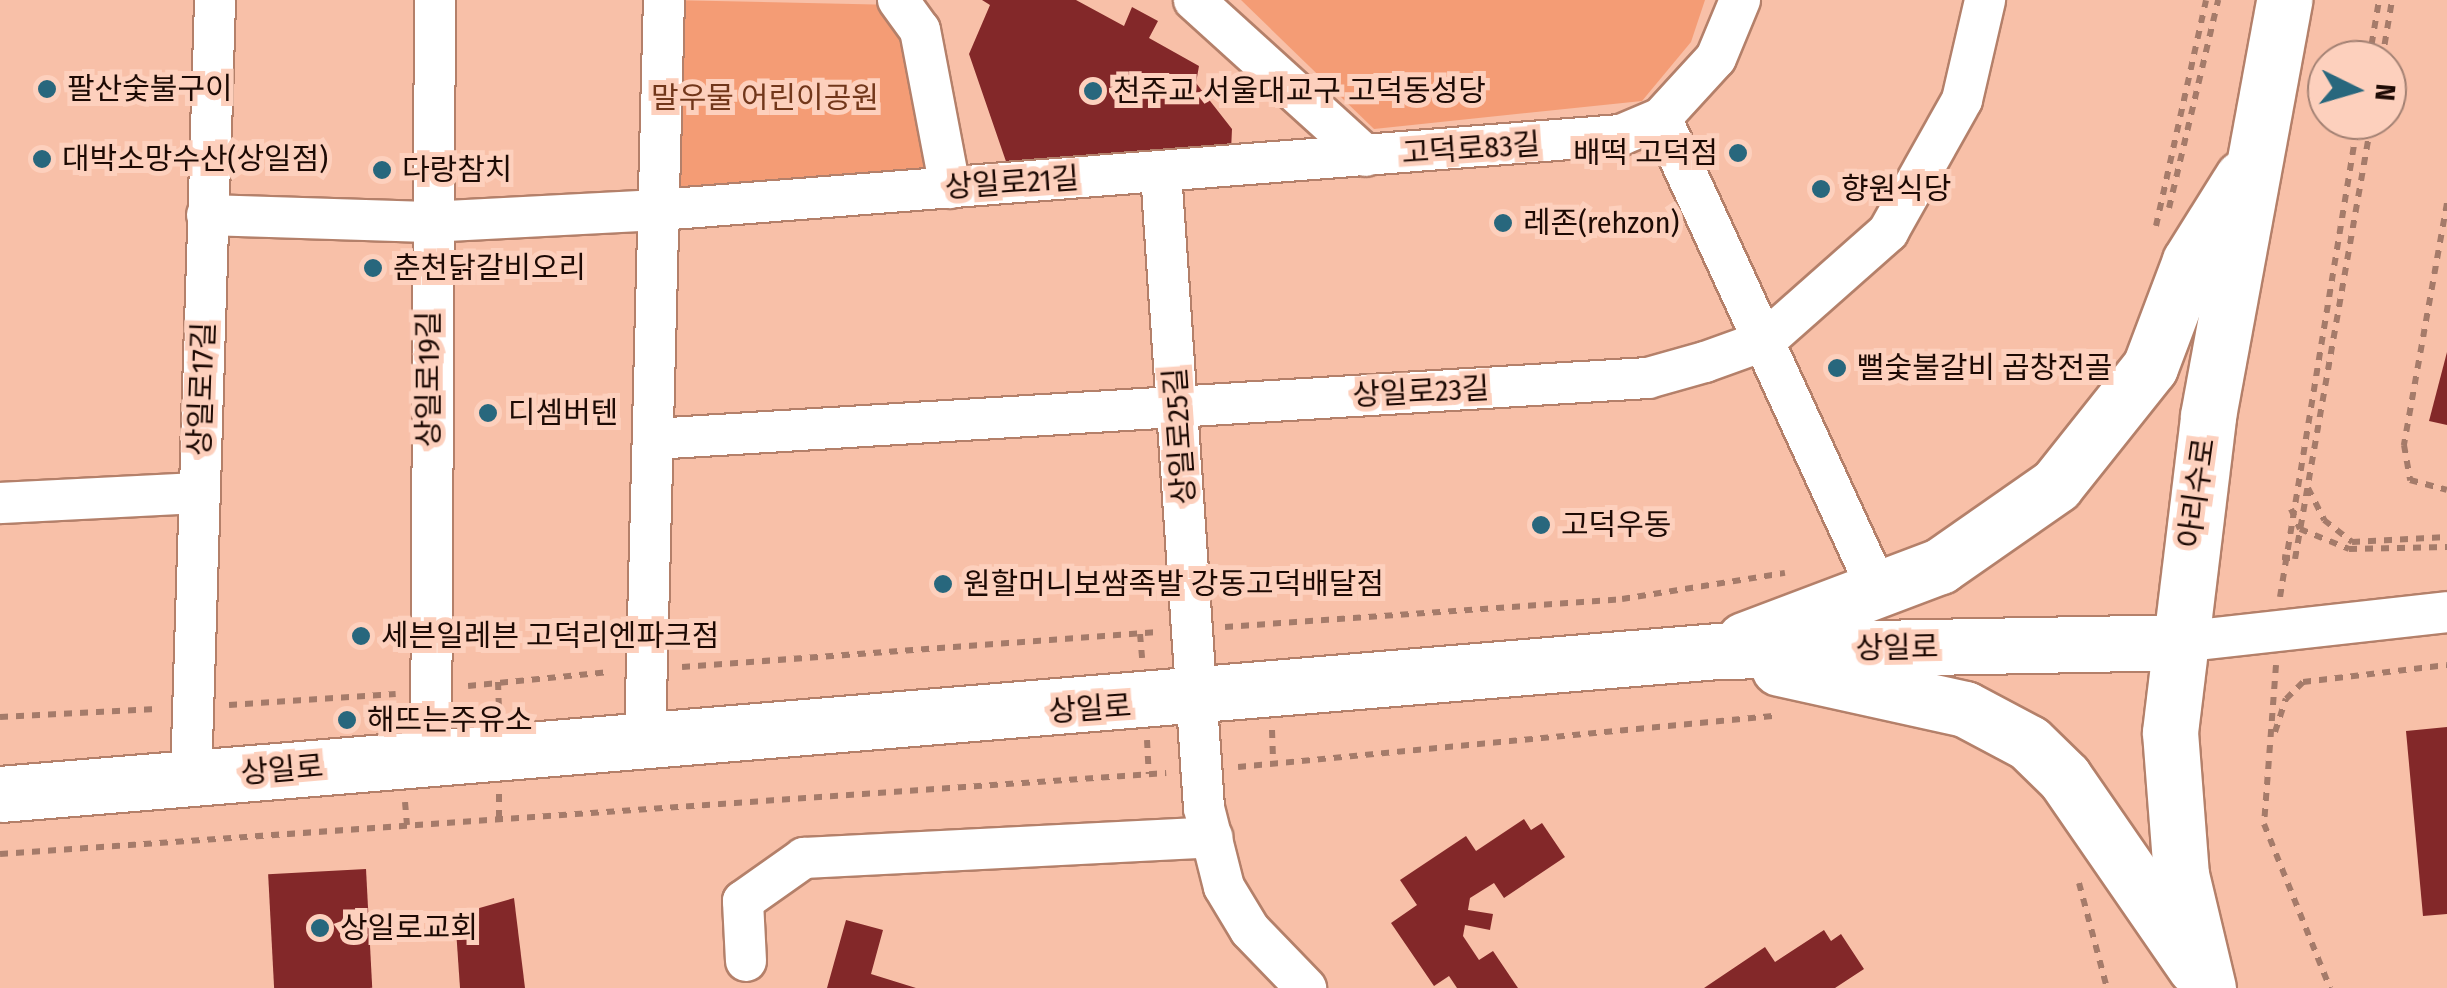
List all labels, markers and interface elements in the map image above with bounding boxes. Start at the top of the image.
north arrow [2307,40,2407,140]
place label: 팔산숯불구이 [67,71,233,107]
place label: 천주교 서울대교구 고덕동성당 [1113,73,1486,109]
marker: 팔산숯불구이 [36,78,58,100]
park label: 말우물 어린이공원 [651,80,879,116]
marker: 천주교 서울대교구 고덕동성당 [1082,80,1104,102]
text: N [2368,83,2403,102]
street label: 고덕로83길 [1400,126,1542,172]
place label: 배떡 고덕점 [1573,135,1718,171]
place label: 대박소망수산(상일점) [62,141,328,177]
marker: 배떡 고덕점 [1727,142,1749,164]
marker: 대박소망수산(상일점) [31,148,53,170]
place label: 다랑참치 [402,152,512,188]
marker: 다랑참치 [371,159,393,181]
street label: 상일로21길 [944,160,1080,206]
place label: 향원식당 [1841,171,1951,207]
marker: 향원식당 [1810,178,1832,200]
place label: 레존(rehzon) [1523,205,1679,241]
marker: 레존(rehzon) [1492,212,1514,234]
place label: 춘천닭갈비오리 [393,250,586,286]
marker: 춘천닭갈비오리 [362,257,384,279]
street label: 상일로19길 [411,311,447,447]
street label: 상일로17길 [182,321,222,457]
place label: 뻘숯불갈비 곱창전골 [1857,350,2112,386]
marker: 뻘숯불갈비 곱창전골 [1826,357,1848,379]
street label: 상일로25길 [1157,366,1203,506]
street label: 상일로23길 [1352,370,1490,414]
place label: 디셈버텐 [508,395,618,431]
marker: 디셈버텐 [477,402,499,424]
street label: 아리수로 [2171,436,2223,550]
place label: 고덕우동 [1561,507,1671,543]
marker: 고덕우동 [1530,514,1552,536]
place label: 원할머니보쌈족발 강동고덕배달점 [963,566,1384,602]
marker: 원할머니보쌈족발 강동고덕배달점 [932,573,954,595]
place label: 세븐일레븐 고덕리엔파크점 [381,618,719,654]
marker: 세븐일레븐 고덕리엔파크점 [350,625,372,647]
street label: 상일로 [1855,629,1939,667]
street label: 상일로 [1047,688,1133,730]
place label: 해뜨는주유소 [367,702,533,738]
marker: 해뜨는주유소 [336,709,358,731]
street label: 상일로 [239,748,325,792]
place label: 상일로교회 [340,910,478,946]
marker: 상일로교회 [309,917,331,939]

